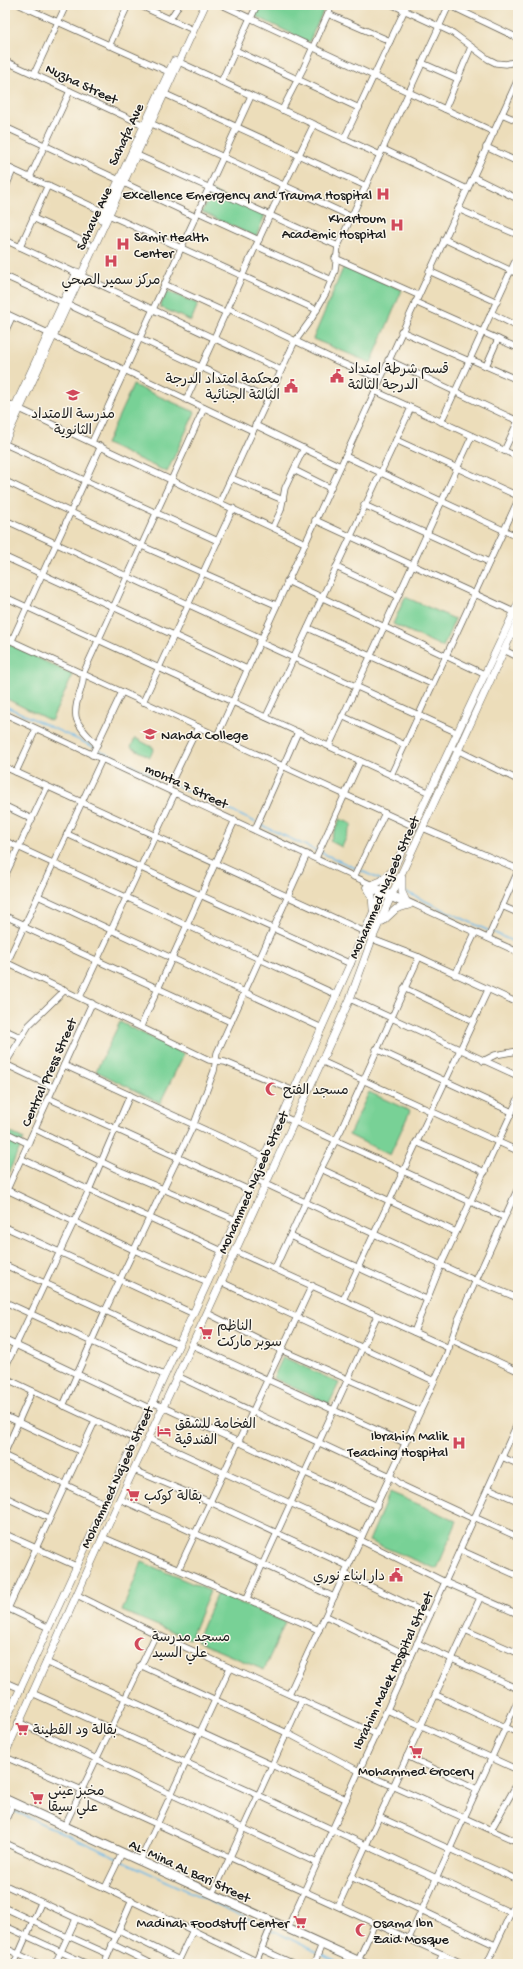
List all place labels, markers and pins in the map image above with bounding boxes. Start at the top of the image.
hospital icon: Excellence Emergency and Trauma Hospital [375,186,391,202]
place label: Excellence Emergency and Trauma Hospital [122,188,372,205]
place label: Khartoum Academic Hospital [282,211,386,244]
hospital icon: Khartoum Academic Hospital [389,217,405,233]
place label: Samir Health Center [134,230,209,263]
hospital icon: Samir Health Center [115,236,131,252]
hospital icon: مركز سمير الصحي [103,253,119,269]
place label: مركز سمير الصحي [62,273,160,292]
place label: قسم شرطة امتداد الدرجة الثالثة [348,362,449,395]
public building icon: قسم شرطة امتداد الدرجة الثالثة [329,368,345,384]
place label: محكمة امتداد الدرجة الثالثة الجنائية [166,372,280,405]
public building icon: محكمة امتداد الدرجة الثالثة الجنائية [283,378,299,394]
school or university icon: مدرسة الامتداد الثانوية [65,387,81,403]
place label: مدرسة الامتداد الثانوية [31,407,115,440]
school or university icon: Nahda College [142,726,158,742]
place label: Nahda College [161,728,249,745]
mosque icon: مسجد الفتح [264,1081,280,1097]
place label: مسجد الفتح [283,1083,349,1100]
place label: الناظم سوبر ماركت [217,1319,282,1352]
supermarket icon: الناظم سوبر ماركت [198,1325,214,1341]
place label: الفخامة للشقق الفندقية [175,1417,256,1450]
hotel icon: الفخامة للشقق الفندقية [156,1423,172,1439]
place label: Ibrahim Malik Teaching Hospital [346,1429,450,1462]
hospital icon: Ibrahim Malik Teaching Hospital [451,1435,467,1451]
supermarket icon: بقالة كوكب [125,1487,141,1503]
place label: بقالة كوكب [144,1489,202,1506]
public building icon: دار ابناء نوري [388,1567,404,1583]
place label: دار ابناء نوري [313,1569,385,1586]
place label: مسجد مدرسة علي السيد [152,1630,230,1665]
mosque icon: مسجد مدرسة علي السيد [133,1636,149,1652]
supermarket icon: بقالة ود القطينة [14,1721,30,1737]
place label: بقالة ود القطينة [33,1723,117,1740]
supermarket icon: Mohammed Grocery [408,1744,424,1760]
place label: Mohammed Grocery [358,1764,474,1781]
place label: مخبز عيني علي سيقا [48,1784,104,1819]
supermarket icon: مخبز عيني علي سيقا [29,1790,45,1806]
supermarket icon: Madinah Foodstuff Center [292,1914,308,1930]
place label: Madinah Foodstuff Center [136,1916,290,1933]
place label: Osama Ibn Zaid Mosque [373,1916,449,1949]
mosque icon: Osama Ibn Zaid Mosque [354,1922,370,1938]

